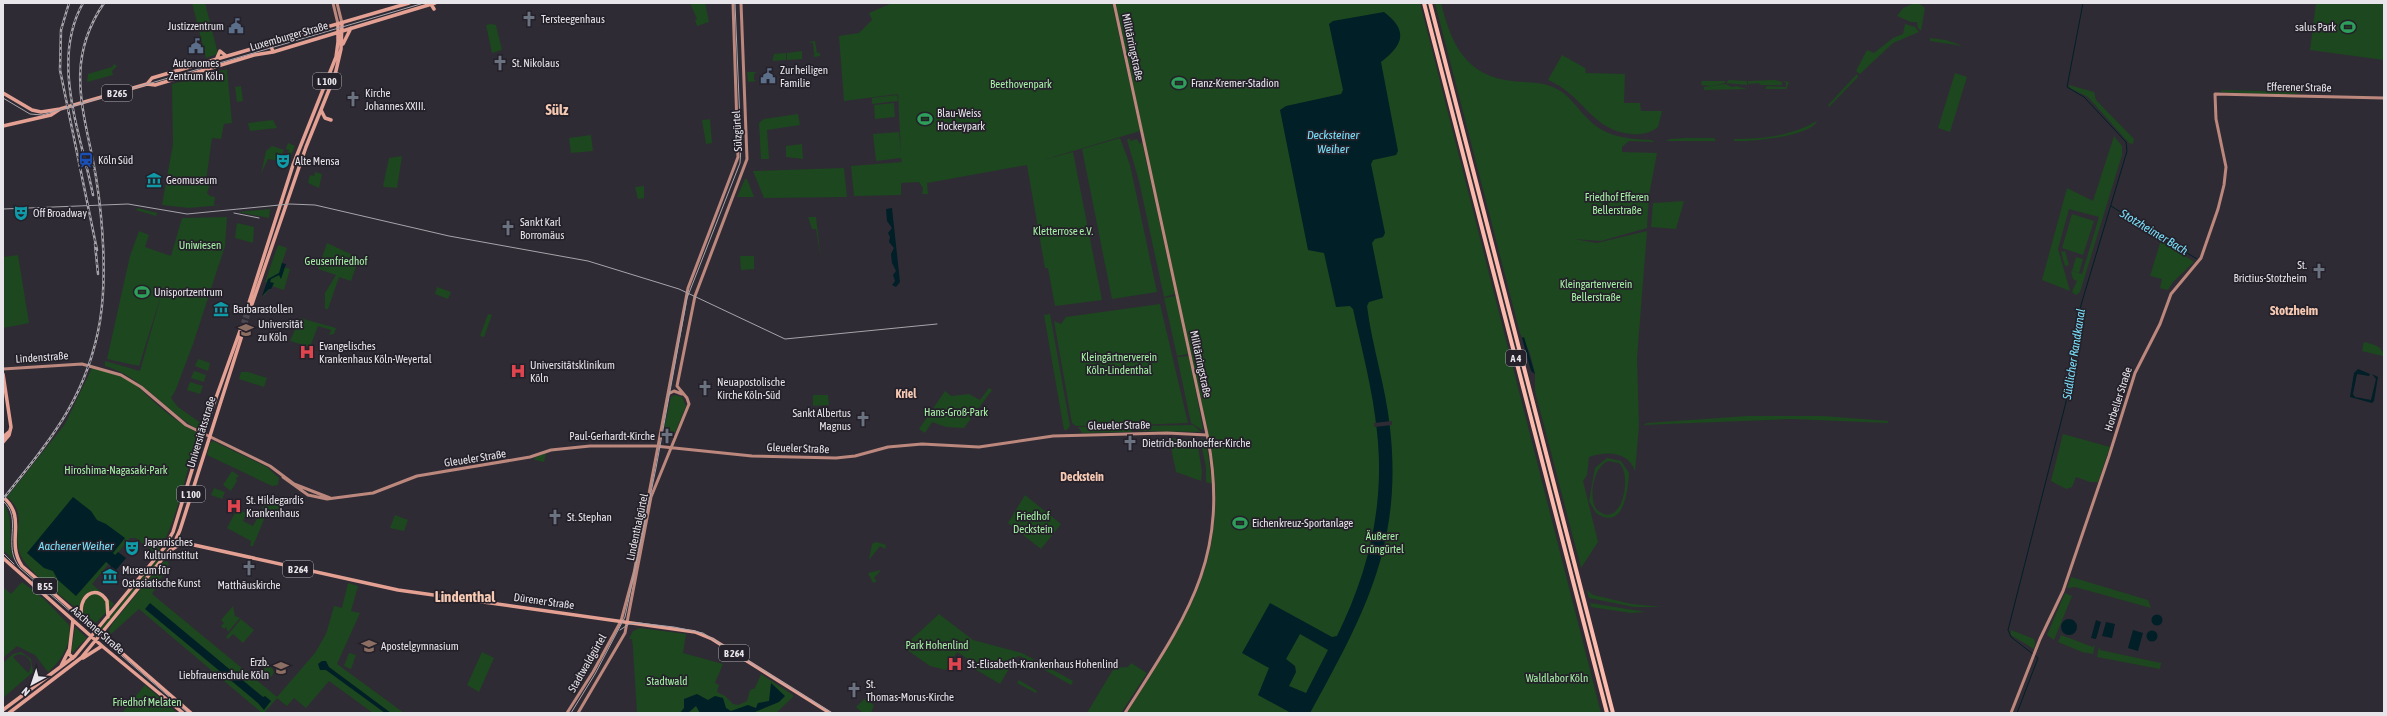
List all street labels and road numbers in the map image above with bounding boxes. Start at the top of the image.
street label: Militärringstraße [1120,12,1146,82]
street label: Luxemburger Straße [249,19,329,53]
road number: L 100 [313,73,341,89]
street label: Efferener Straße [2266,80,2332,94]
road number: B 265 [102,85,132,101]
street label: Sülzgürtel [730,110,744,152]
street label: Militärringstraße [1188,329,1214,399]
street label: Lindenstraße [15,349,69,365]
road number: A 4 [1506,350,1526,366]
street label: Horbeller Straße [2102,365,2134,433]
street label: Universitätsstraße [184,395,218,469]
street label: Gleueler Straße [1088,418,1150,432]
street label: Gleueler Straße [767,441,829,455]
street label: Gleueler Straße [443,447,507,469]
road number: L 100 [177,486,205,502]
street label: Lindenthalgürtel [624,492,650,562]
road number: B 264 [283,561,313,577]
road number: B 55 [33,578,57,594]
street label: Dürener Straße [513,591,575,611]
street label: Aachener Straße [69,604,127,656]
street label: Stadtwaldgürtel [566,632,608,694]
road number: B 264 [719,645,749,661]

